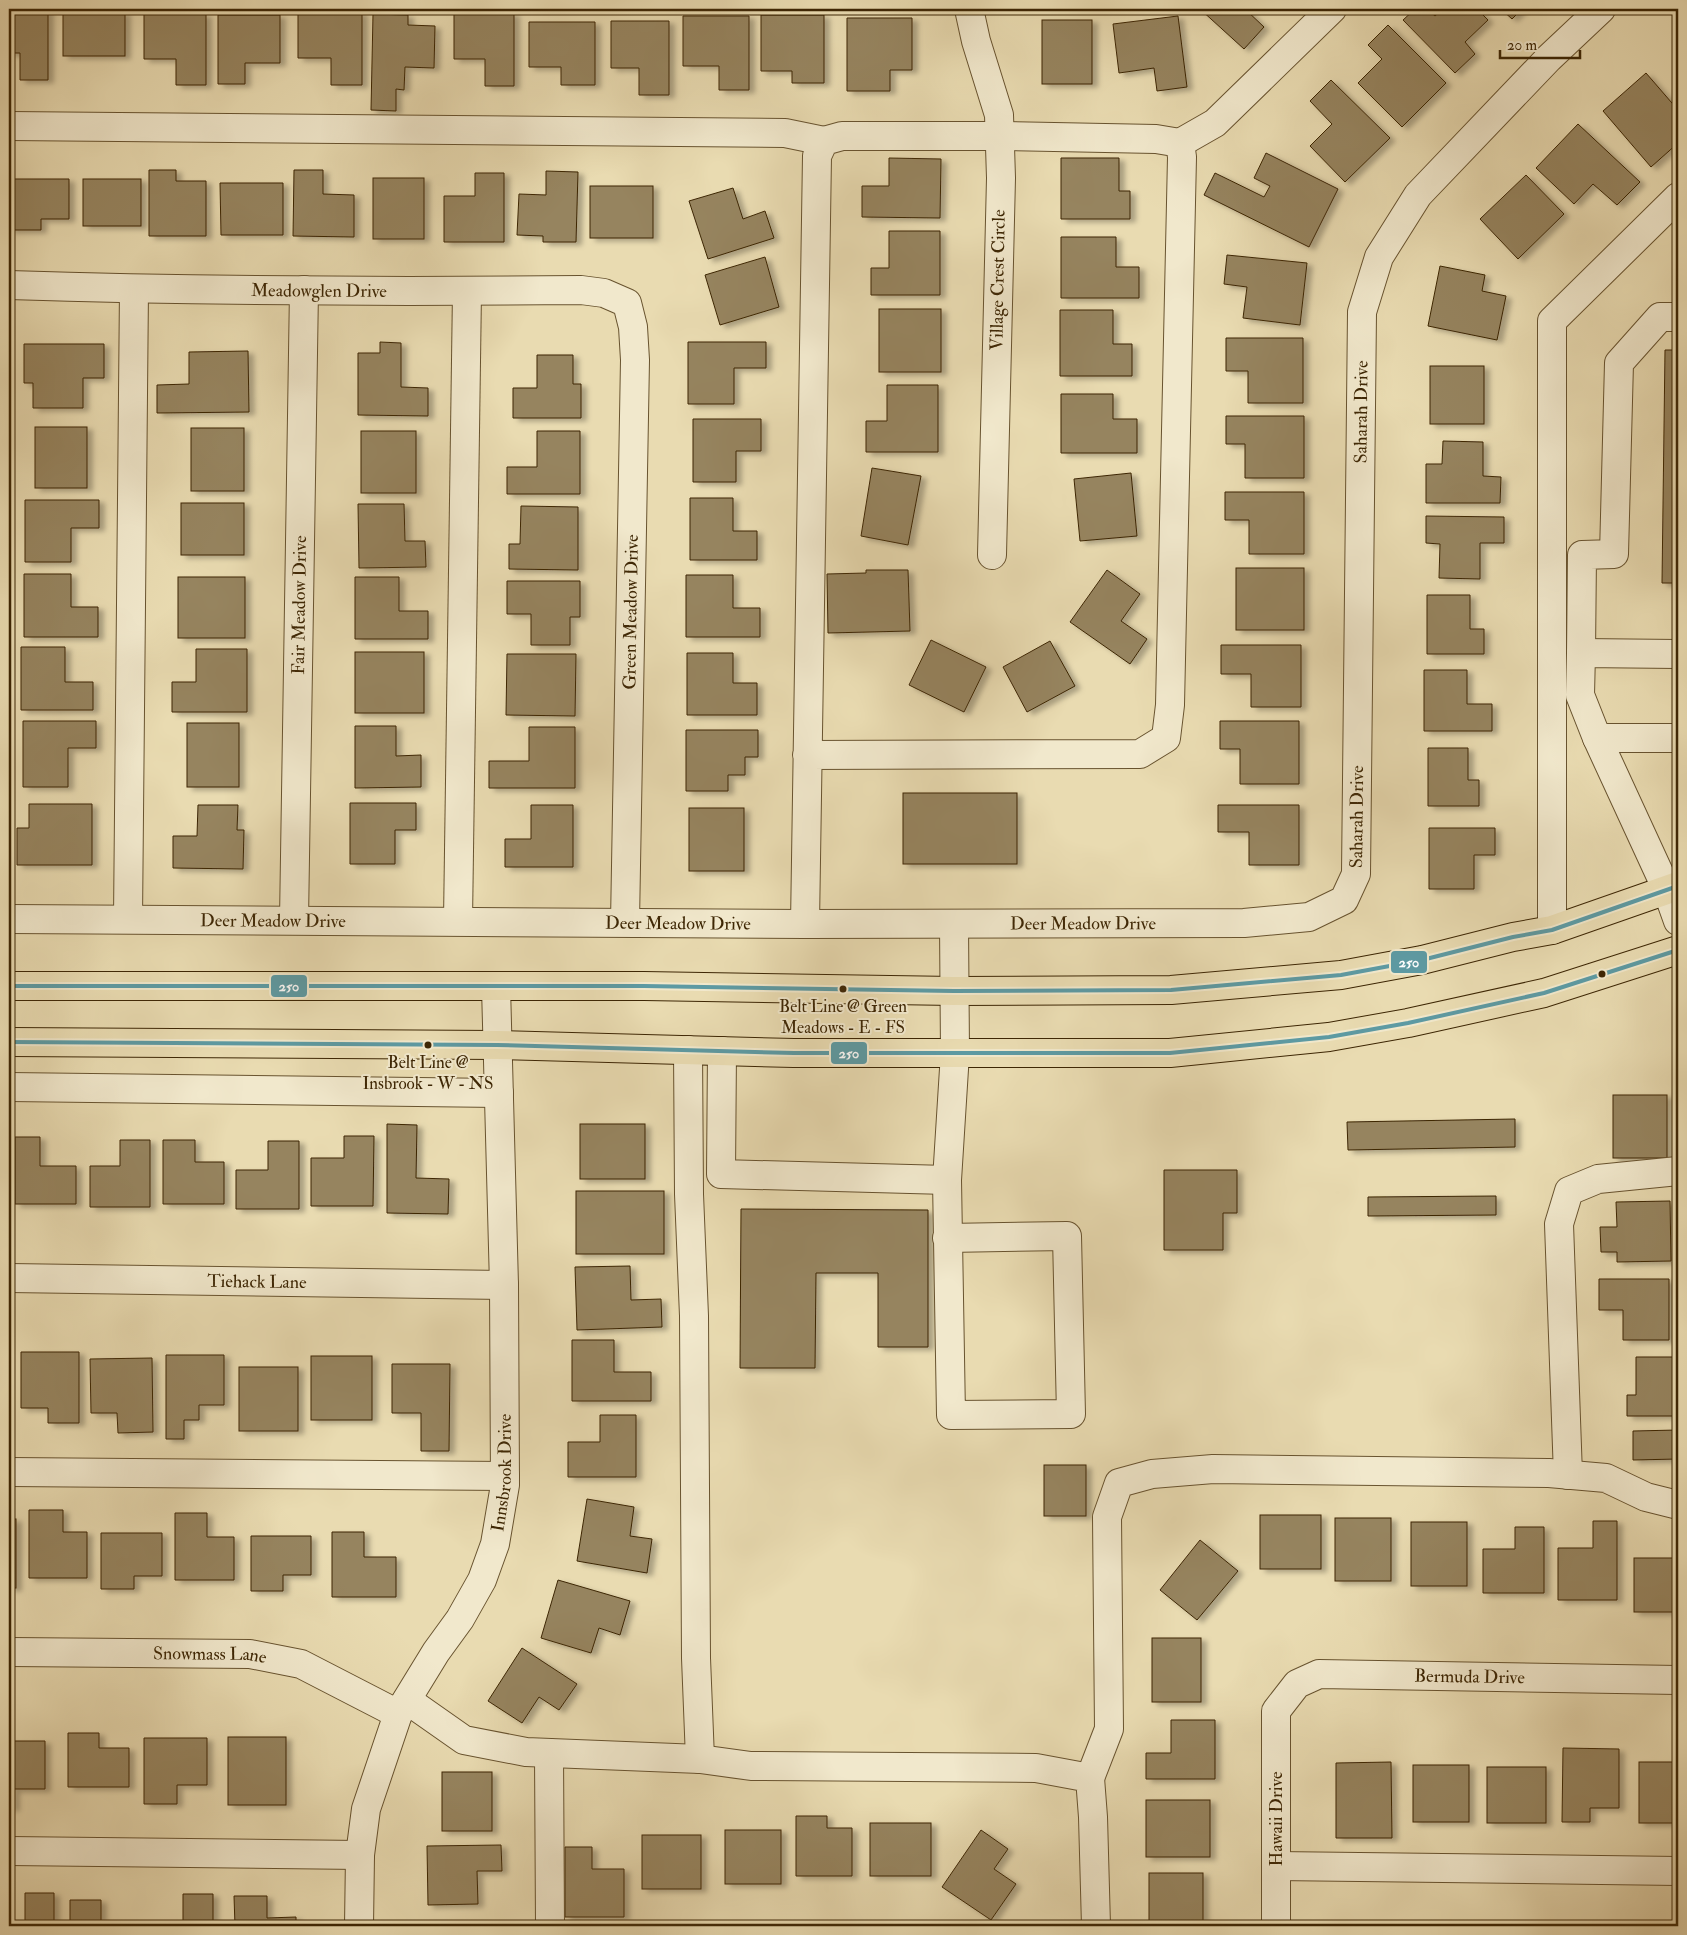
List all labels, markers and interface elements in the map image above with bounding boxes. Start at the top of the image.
scale bar [1500,28,1580,60]
text: 20 m [1507,36,1537,55]
street label: Village Crest Circle [985,209,1011,351]
street label: Meadowglen Drive [251,279,387,302]
street label: Saharah Drive [1349,360,1373,463]
street label: Green Meadow Drive [618,534,644,690]
street label: Fair Meadow Drive [286,535,312,675]
street label: Saharah Drive [1345,765,1369,868]
street label: Deer Meadow Drive [200,909,346,933]
street label: Deer Meadow Drive [605,911,751,935]
street label: Deer Meadow Drive [1010,912,1156,935]
line badge: 250 [1390,950,1428,974]
text: 250 [1399,954,1419,971]
unlabelled marker [1597,969,1607,979]
line badge: 250 [270,974,308,998]
text: 250 [279,978,299,995]
marker: Belt Line @ Green Meadows - E - FS [838,984,848,994]
place label: Belt Line @ Green Meadows - E - FS [779,996,907,1038]
marker: Belt Line @ Insbrook - W - NS [423,1040,433,1050]
line badge: 250 [830,1041,868,1065]
text: 250 [839,1045,859,1062]
place label: Belt Line @ Insbrook - W - NS [362,1052,494,1094]
street label: Tiehack Lane [207,1269,307,1294]
street label: Innsbrook Drive [486,1413,516,1534]
street label: Snowmass Lane [153,1642,269,1669]
street label: Bermuda Drive [1414,1664,1526,1689]
street label: Hawaii Drive [1265,1771,1288,1866]

